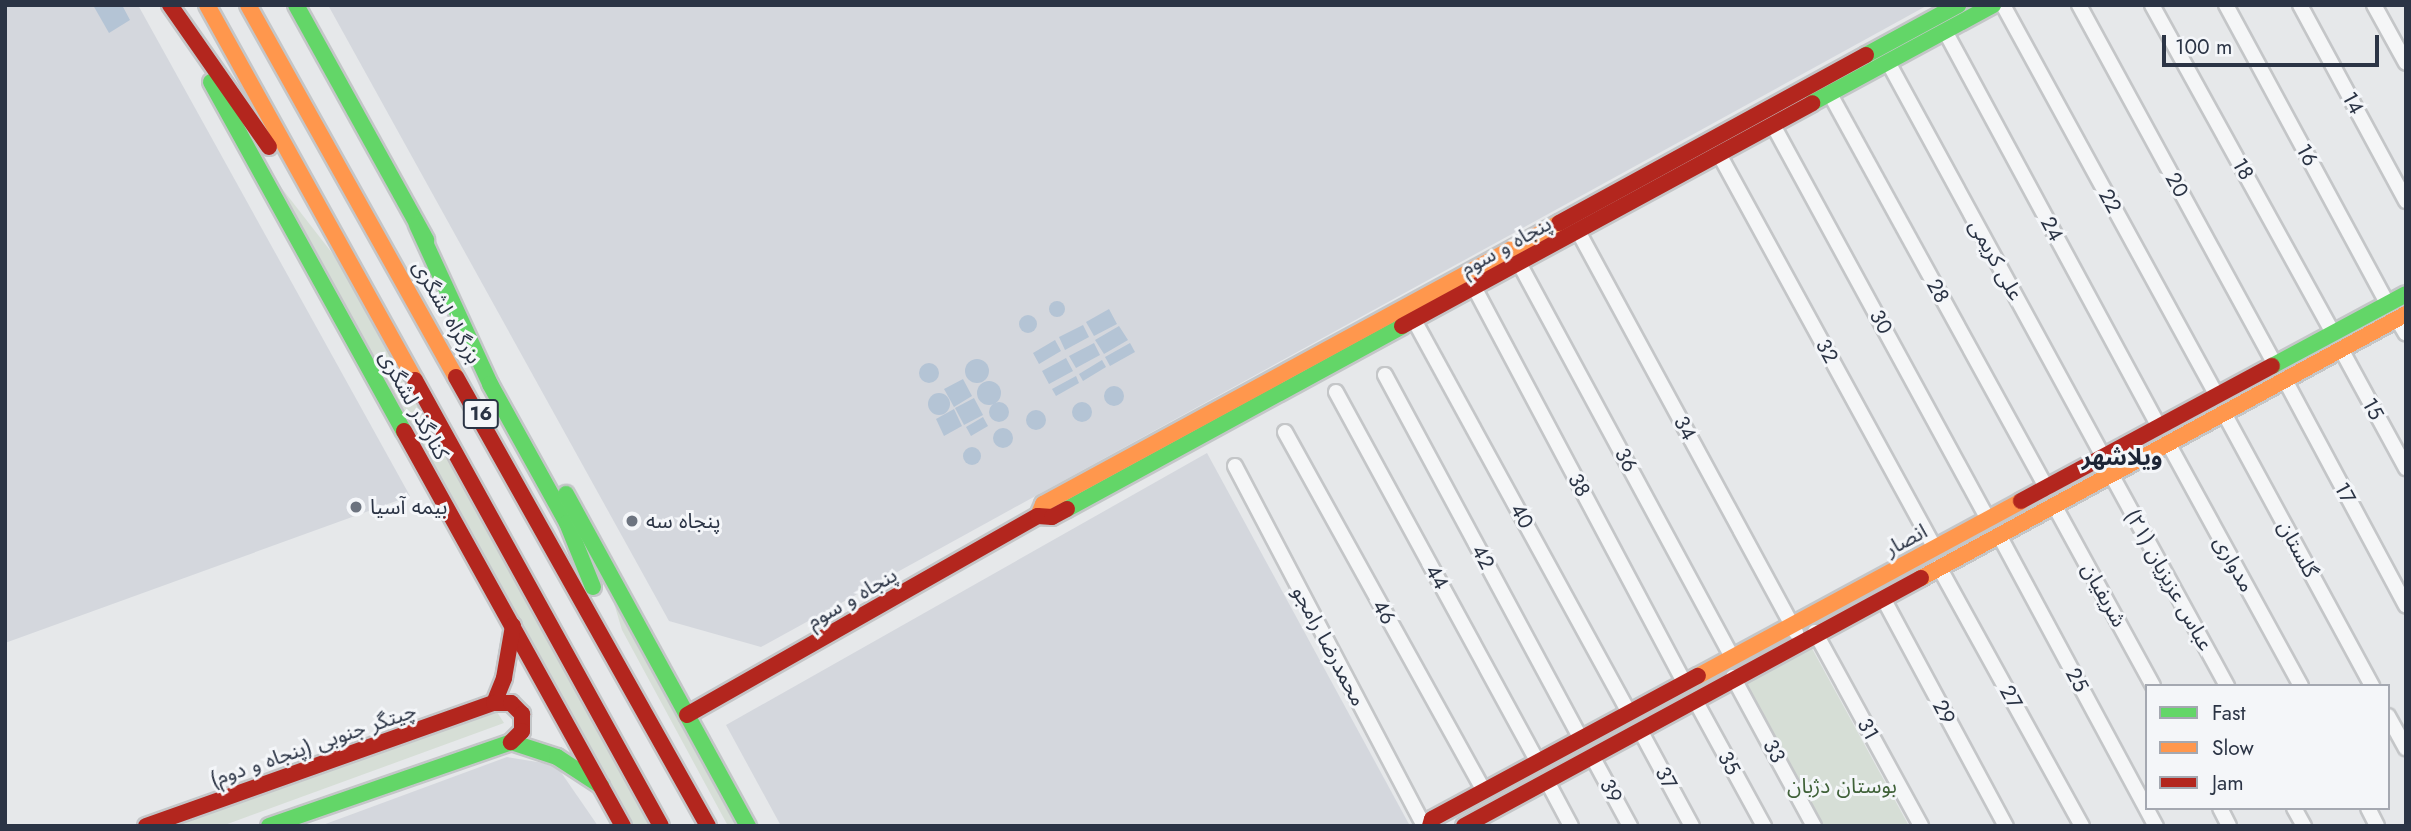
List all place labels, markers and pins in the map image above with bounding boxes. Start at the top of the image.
place label: بیمه آسیا [370,494,447,520]
marker: بیمه آسیا [348,499,364,515]
place label: پنجاه سه [646,508,720,534]
marker: پنجاه سه [624,513,640,529]

